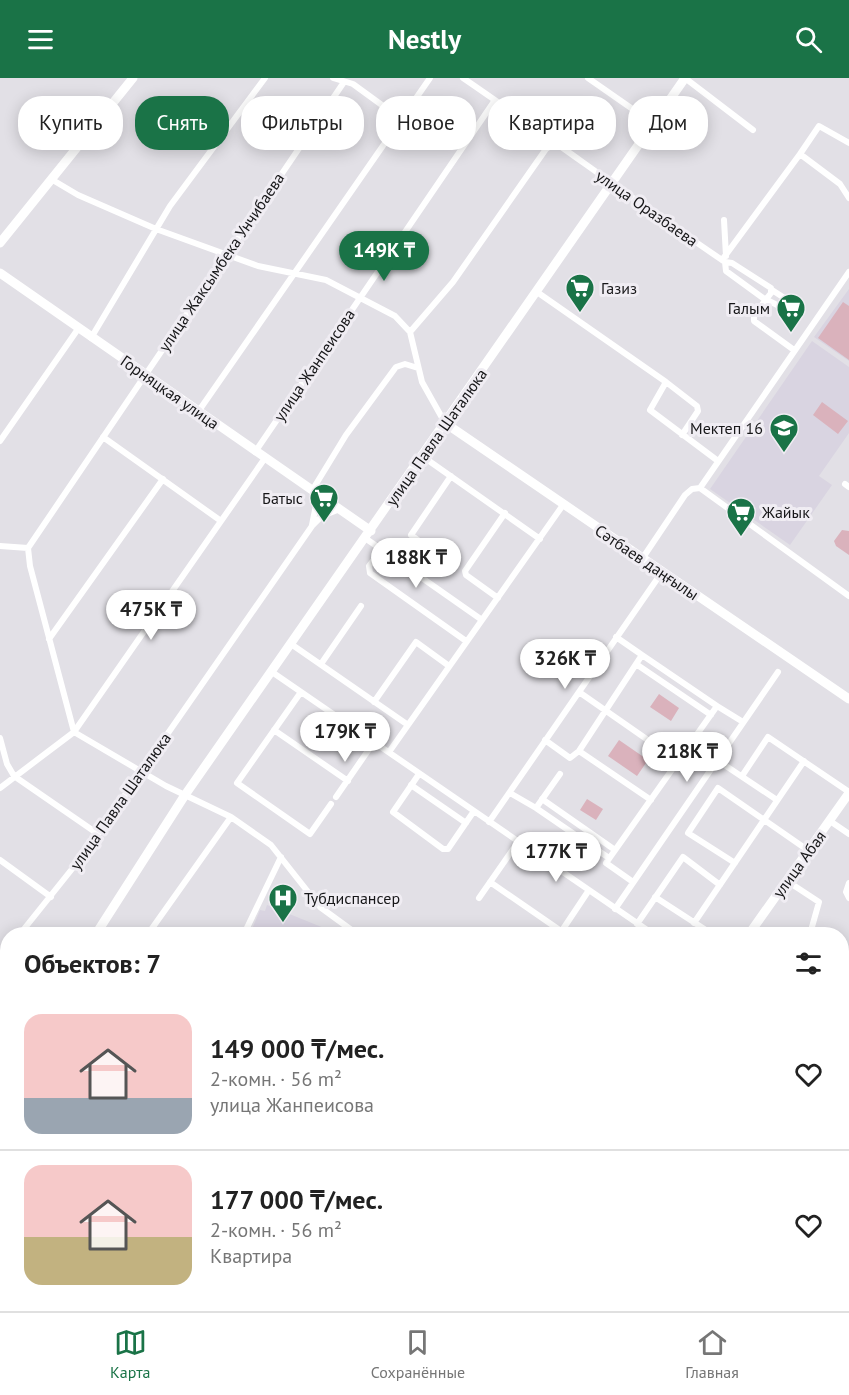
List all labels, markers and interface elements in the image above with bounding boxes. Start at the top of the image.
text: Nestly [388,22,461,56]
icon: menu [24,23,57,56]
icon: search [792,23,825,56]
chip: Купить [18,96,123,150]
chip: Снять [135,96,229,150]
chip: Фильтры [241,96,364,150]
chip: Новое [376,96,476,150]
chip: Квартира [488,96,616,150]
chip: Дом [628,96,708,150]
street label: улица Оразбаева [592,165,702,251]
street label: улица Жаксымбека Унчибаева [154,169,288,355]
pin: 149K ₸ [335,231,433,282]
text: 149K ₸ [353,237,415,263]
supermarket icon: Газиз [564,272,596,314]
place label: Газиз [601,278,637,298]
supermarket icon: Галым [775,292,807,334]
place label: Галым [728,298,770,318]
street label: улица Жанпеисова [269,305,359,425]
street label: Горняцкая улица [117,351,223,433]
street label: улица Павла Шаталюка [381,364,491,510]
school or university icon: Мектеп 16 [768,412,800,454]
place label: Мектеп 16 [690,418,763,438]
supermarket icon: Батыс [308,482,340,524]
place label: Батыс [262,488,303,508]
supermarket icon: Жайык [725,496,757,538]
place label: Жайык [761,502,810,522]
street label: Сәтбаев даңғылы [591,520,703,604]
pin: 188K ₸ [367,538,465,589]
text: 188K ₸ [385,544,447,570]
pin: 475K ₸ [102,590,200,641]
text: 475K ₸ [120,596,182,622]
pin: 326K ₸ [516,639,614,690]
text: 326K ₸ [534,645,596,671]
pin: 179K ₸ [296,712,394,763]
text: 179K ₸ [314,718,376,744]
street label: улица Павла Шаталюка [65,728,175,874]
pin: 218K ₸ [638,732,736,783]
text: 218K ₸ [656,738,718,764]
street label: улица Абая [768,827,830,901]
pin: 177K ₸ [507,832,605,883]
text: 177K ₸ [525,838,587,864]
hospital icon: Тубдиспансер [267,882,299,924]
place label: Тубдиспансер [304,888,400,908]
text: Объектов: 7 [24,947,161,980]
icon: filters [792,947,825,980]
text: 149 000 ₸/мес. [210,1032,384,1065]
icon: home [72,1038,144,1110]
icon: heart [792,1058,825,1091]
text: 2-комн. · 56 m² [210,1066,342,1092]
text: улица Жанпеисова [210,1092,374,1118]
text: 177 000 ₸/мес. [210,1183,383,1216]
icon: home [72,1189,144,1261]
icon: heart [792,1209,825,1242]
text: 2-комн. · 56 m² [210,1217,342,1243]
text: Квартира [210,1243,292,1269]
tab: Карта [110,1326,151,1382]
tab: Сохранённые [371,1326,465,1382]
tab: Главная [685,1326,739,1382]

